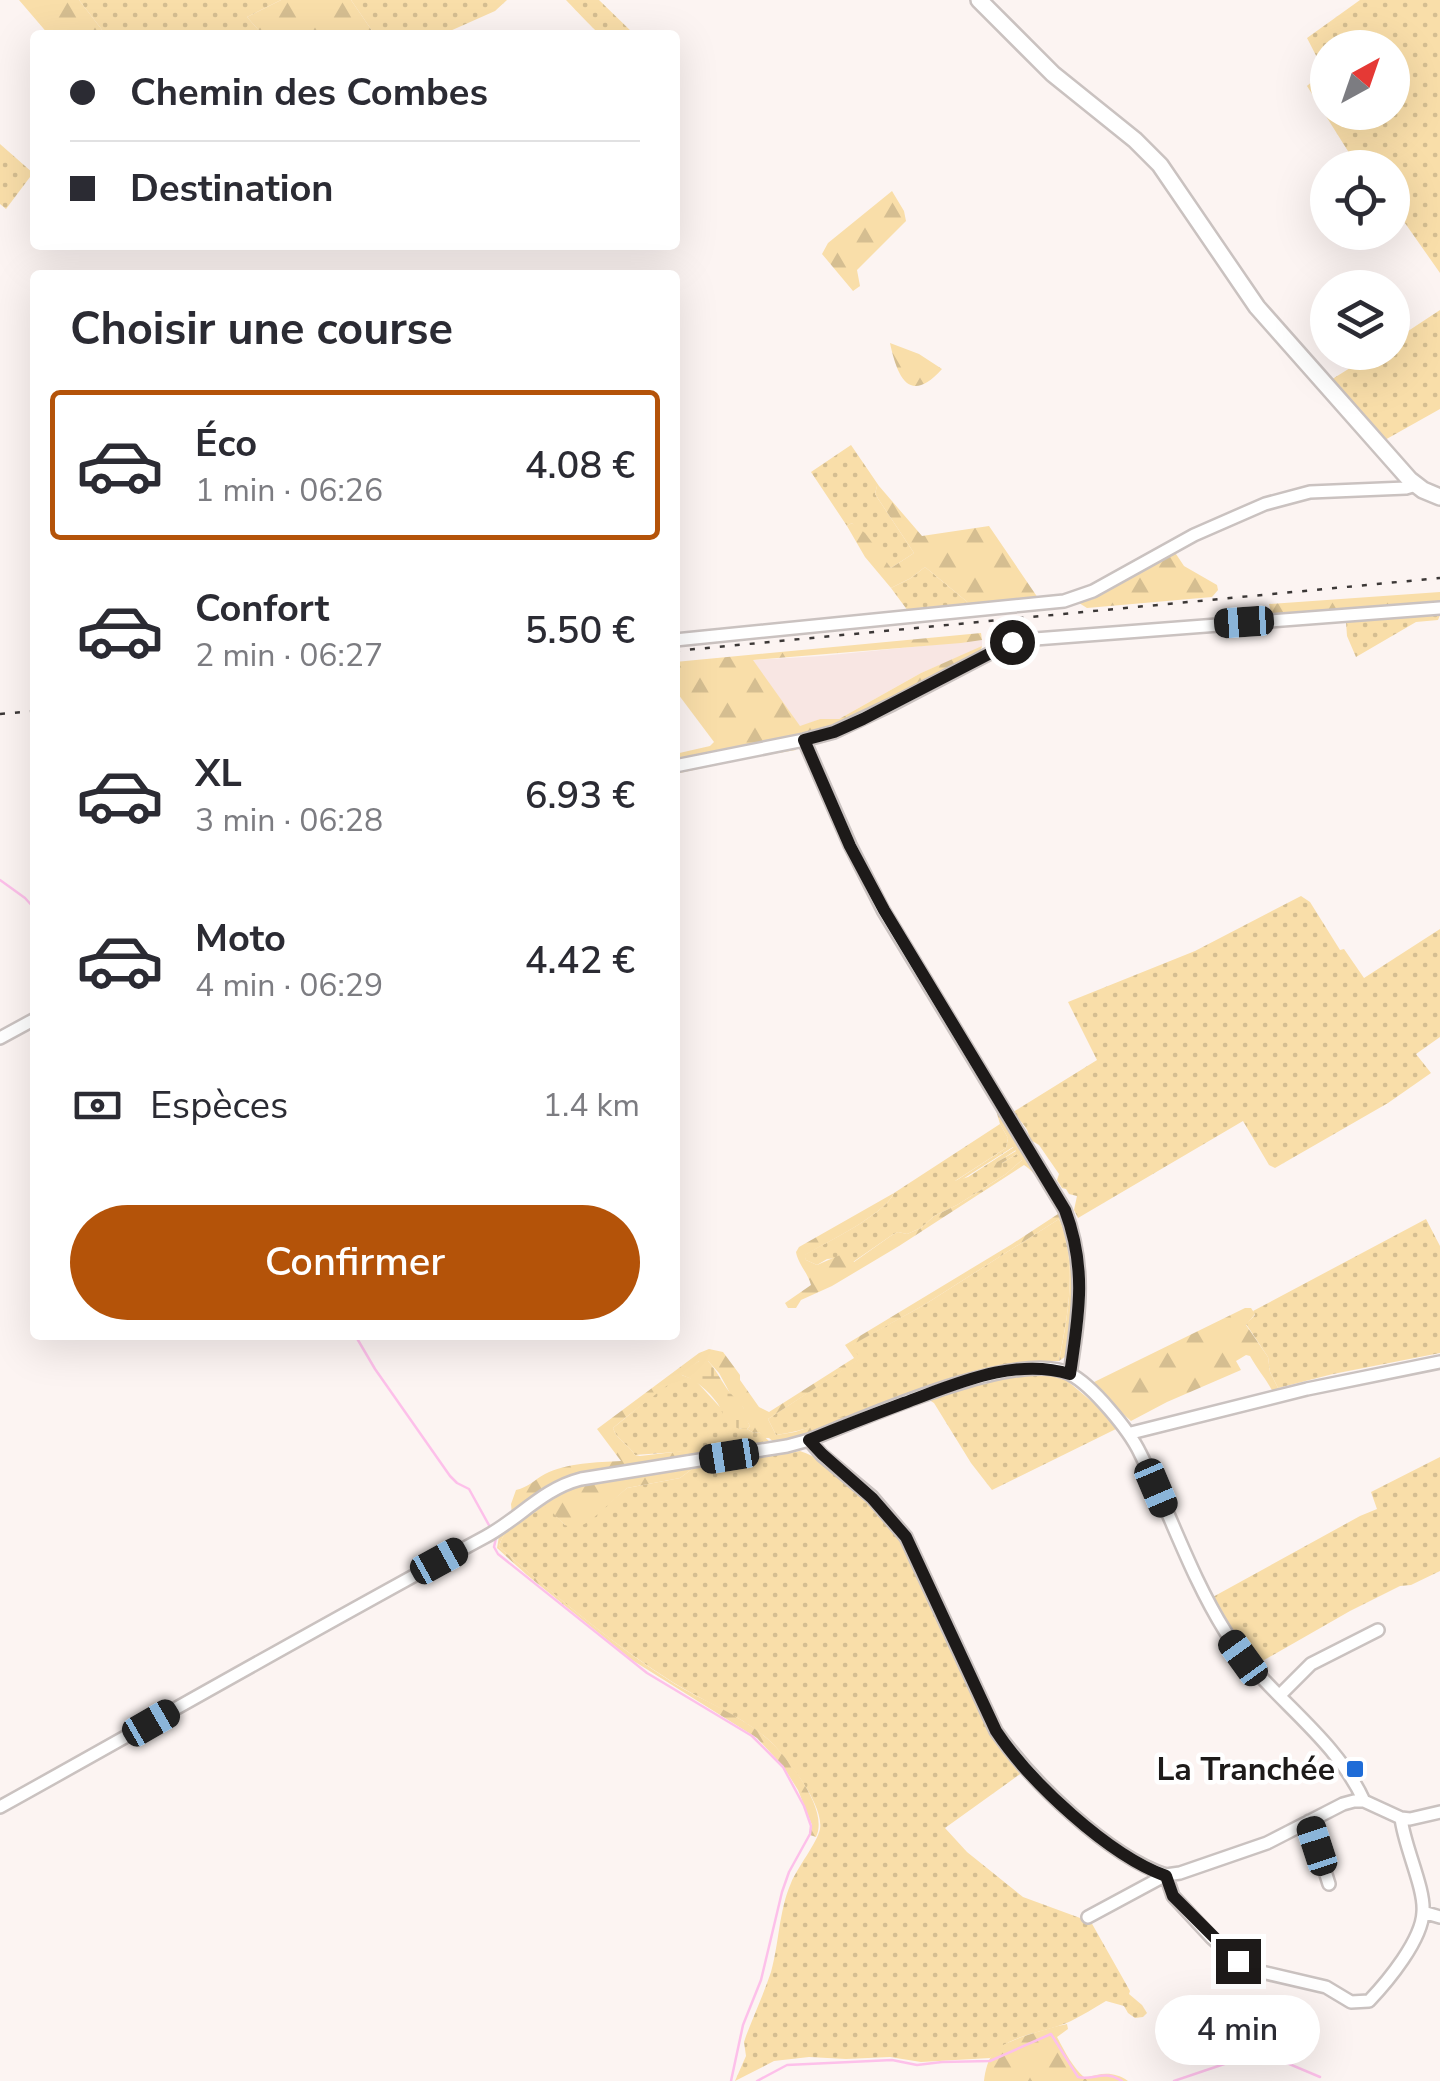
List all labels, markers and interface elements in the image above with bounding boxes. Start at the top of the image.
north arrow [1310,30,1410,130]
map controls [1310,30,1410,370]
text: Chemin des Combes [130,67,488,118]
button: locate [1310,150,1410,250]
text: Destination [130,163,334,214]
button: layers [1310,270,1410,370]
text: Choisir une course [70,299,453,360]
text: Éco [195,418,257,469]
icon: car [75,420,165,510]
text: 4.08 € [525,440,635,491]
text: 1 min · 06:26 [195,469,383,512]
text: Confort [195,583,329,634]
icon: car [75,585,165,675]
text: 5.50 € [525,605,635,656]
car [1213,605,1275,639]
route start [990,620,1035,665]
text: 2 min · 06:27 [195,634,383,677]
text: XL [195,748,242,799]
icon: car [75,750,165,840]
text: 6.93 € [525,770,635,821]
text: 3 min · 06:28 [195,799,383,842]
text: Moto [195,913,286,964]
icon: car [75,915,165,1005]
text: 4.42 € [525,935,635,986]
text: 4 min · 06:29 [195,964,383,1007]
icon: cash [70,1078,125,1133]
text: Espèces [150,1080,288,1131]
text: 1.4 km [543,1084,640,1127]
button: Confirmer [70,1205,640,1320]
car [697,1436,761,1476]
car [1130,1455,1182,1521]
car [405,1533,473,1589]
car [1213,1625,1273,1691]
car [118,1695,184,1751]
place label: La Tranchée [1156,1748,1335,1791]
marker: La Tranchée [1344,1758,1366,1780]
car [1293,1813,1341,1879]
route end [1216,1939,1261,1984]
callout: 4 min [1156,1996,1320,2066]
text: 4 min [1197,2008,1278,2051]

